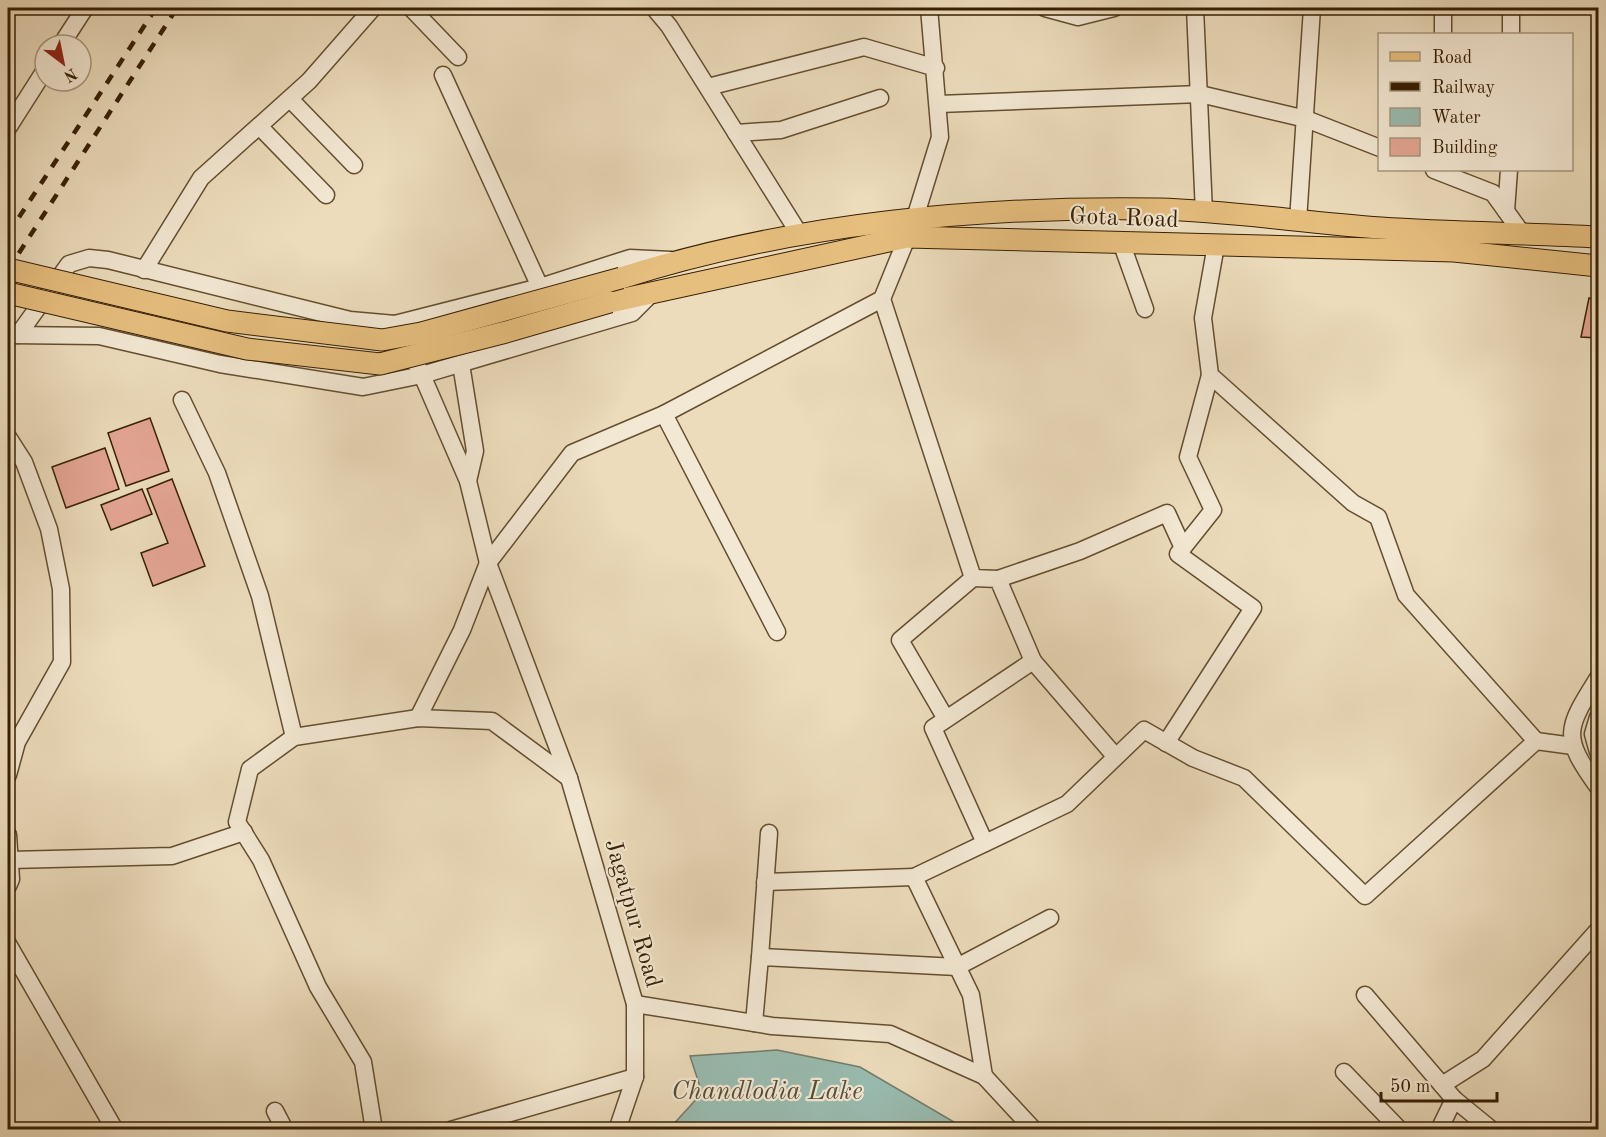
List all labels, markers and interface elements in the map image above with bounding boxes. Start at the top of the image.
north arrow [33,33,93,93]
legend [1378,33,1573,171]
text: Road [1432,49,1472,67]
text: N [60,64,79,84]
text: Railway [1432,79,1495,97]
text: Water [1432,109,1481,127]
text: Building [1432,139,1498,157]
street label: Gota Road [1069,205,1179,233]
street label: Jagatpur Road [599,837,665,991]
scale bar [1381,1065,1496,1103]
text: 50 m [1390,1078,1430,1096]
water label: Chandlodia Lake [671,1079,863,1105]

